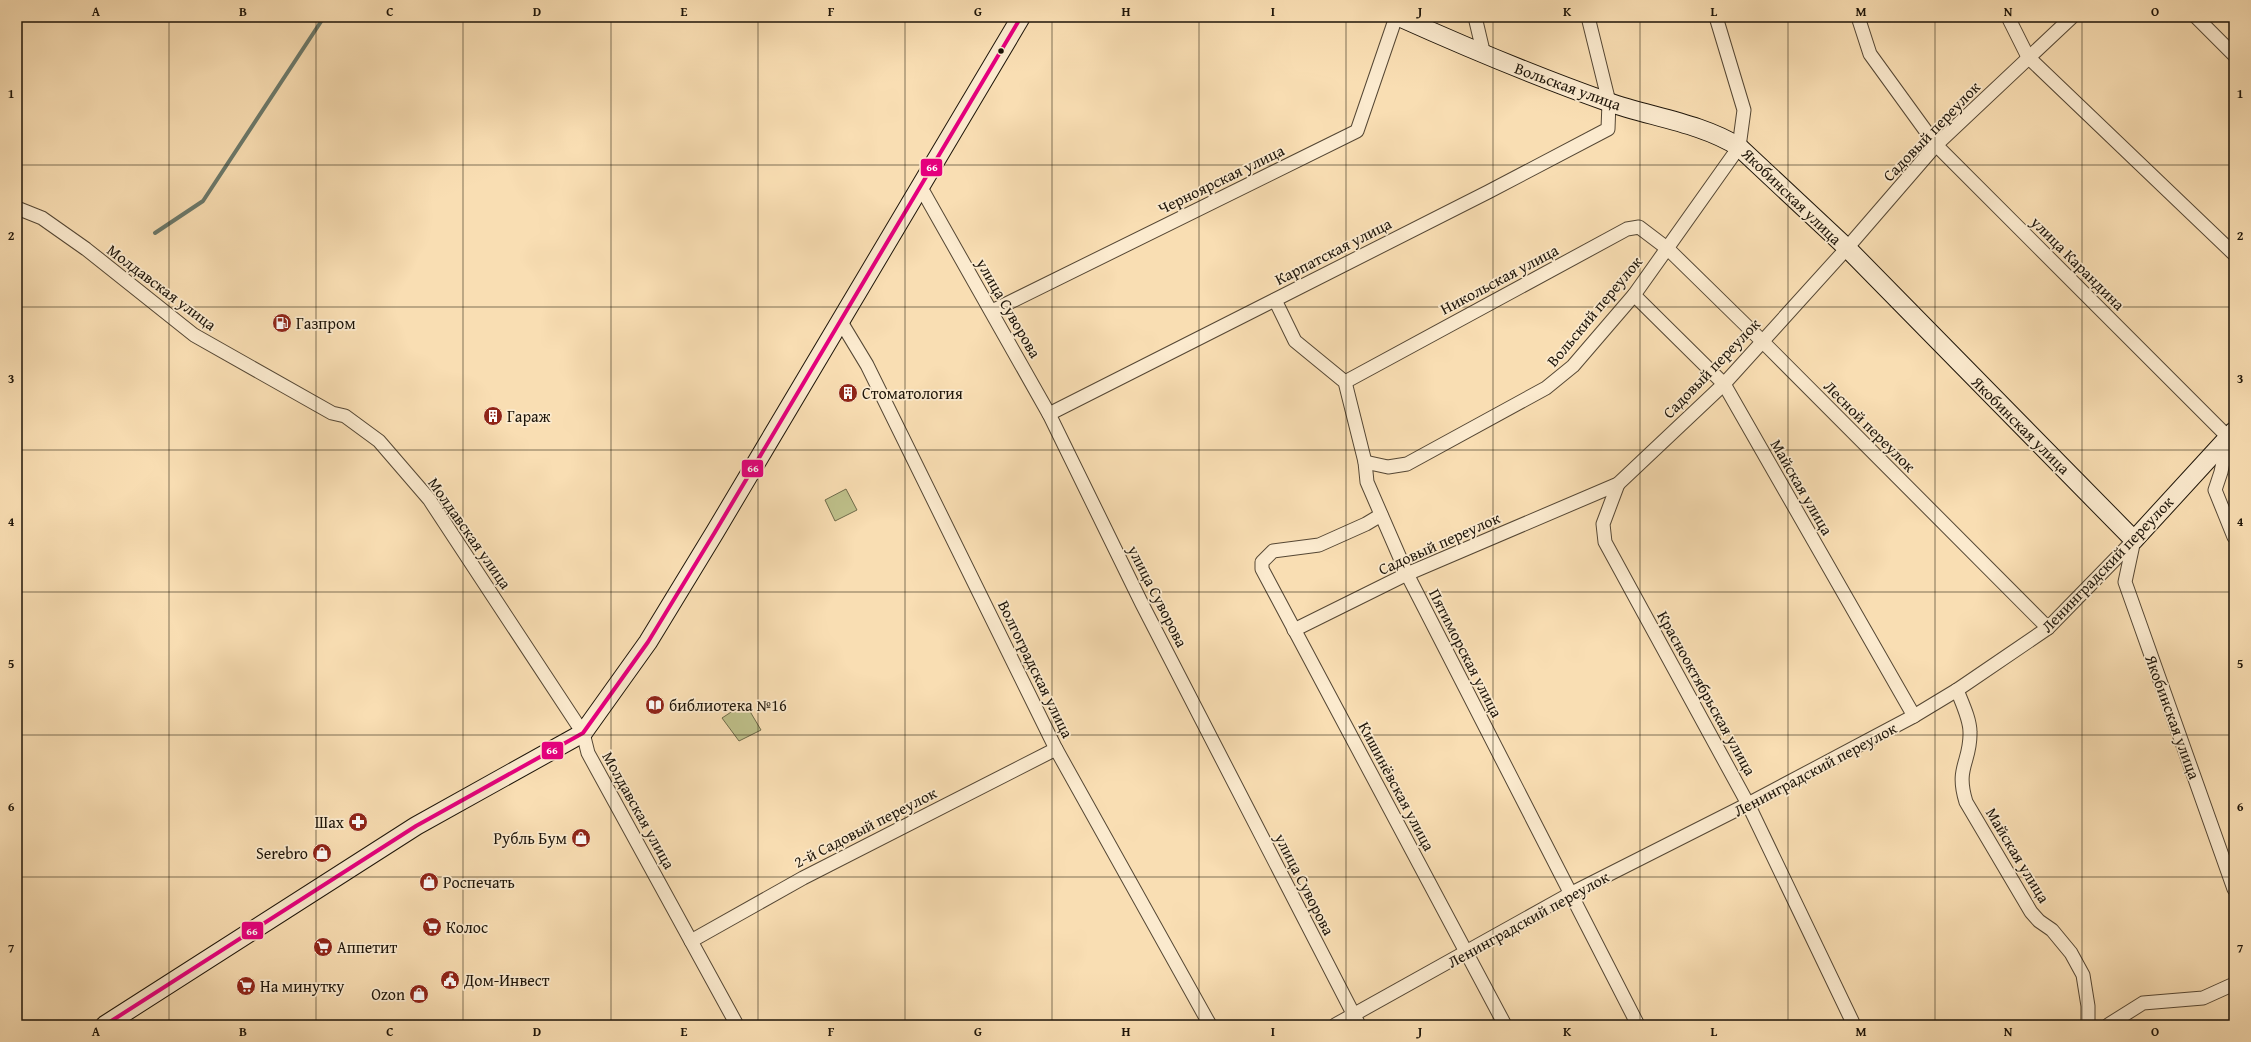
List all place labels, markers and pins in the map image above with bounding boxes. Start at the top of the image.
unlabelled marker [996,46,1006,56]
place label: Газпром [296,311,356,335]
fuel station icon: Газпром [271,312,293,334]
place label: Стоматология [862,381,963,405]
building icon: Стоматология [837,382,859,404]
place label: Гараж [507,404,551,428]
building icon: Гараж [482,405,504,427]
place label: библиотека №16 [669,693,787,717]
library icon: библиотека №16 [644,694,666,716]
place label: Шах [315,810,345,834]
pharmacy icon: Шах [347,811,369,833]
place label: Рубль Бум [494,826,567,850]
shop icon: Рубль Бум [570,827,592,849]
place label: Serebro [256,841,308,865]
shop icon: Serebro [311,842,333,864]
place label: Роспечать [443,870,515,894]
shop icon: Роспечать [418,871,440,893]
place label: Колос [446,915,488,939]
supermarket icon: Колос [421,916,443,938]
place label: Аппетит [337,935,398,959]
supermarket icon: Аппетит [312,936,334,958]
place label: Дом-Инвест [463,968,550,992]
public building icon: Дом-Инвест [439,969,461,991]
place label: На минутку [260,974,344,998]
supermarket icon: На минутку [235,975,257,997]
place label: Ozon [371,982,405,1006]
shop icon: Ozon [408,983,430,1005]

